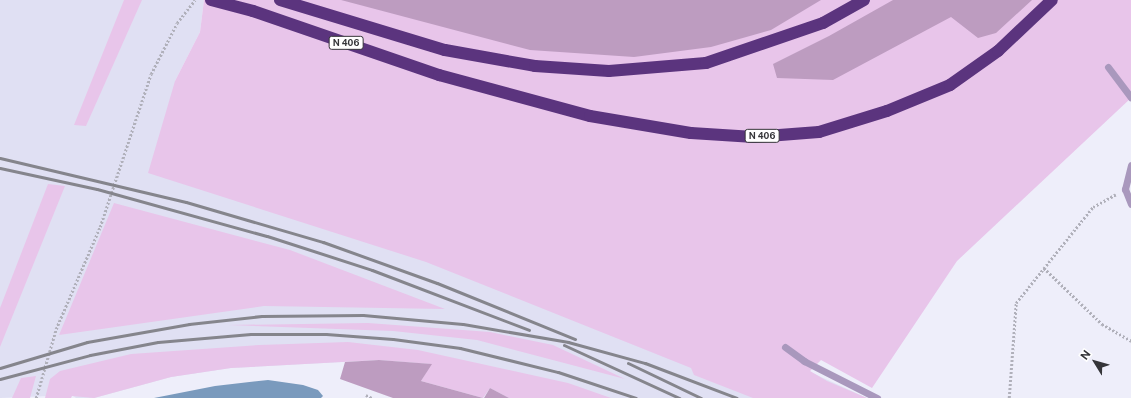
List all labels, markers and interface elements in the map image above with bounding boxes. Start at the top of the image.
road number: N 406 [328,36,364,50]
road number: N 406 [744,129,780,143]
north arrow [1075,342,1115,382]
text: N [1078,348,1093,362]

